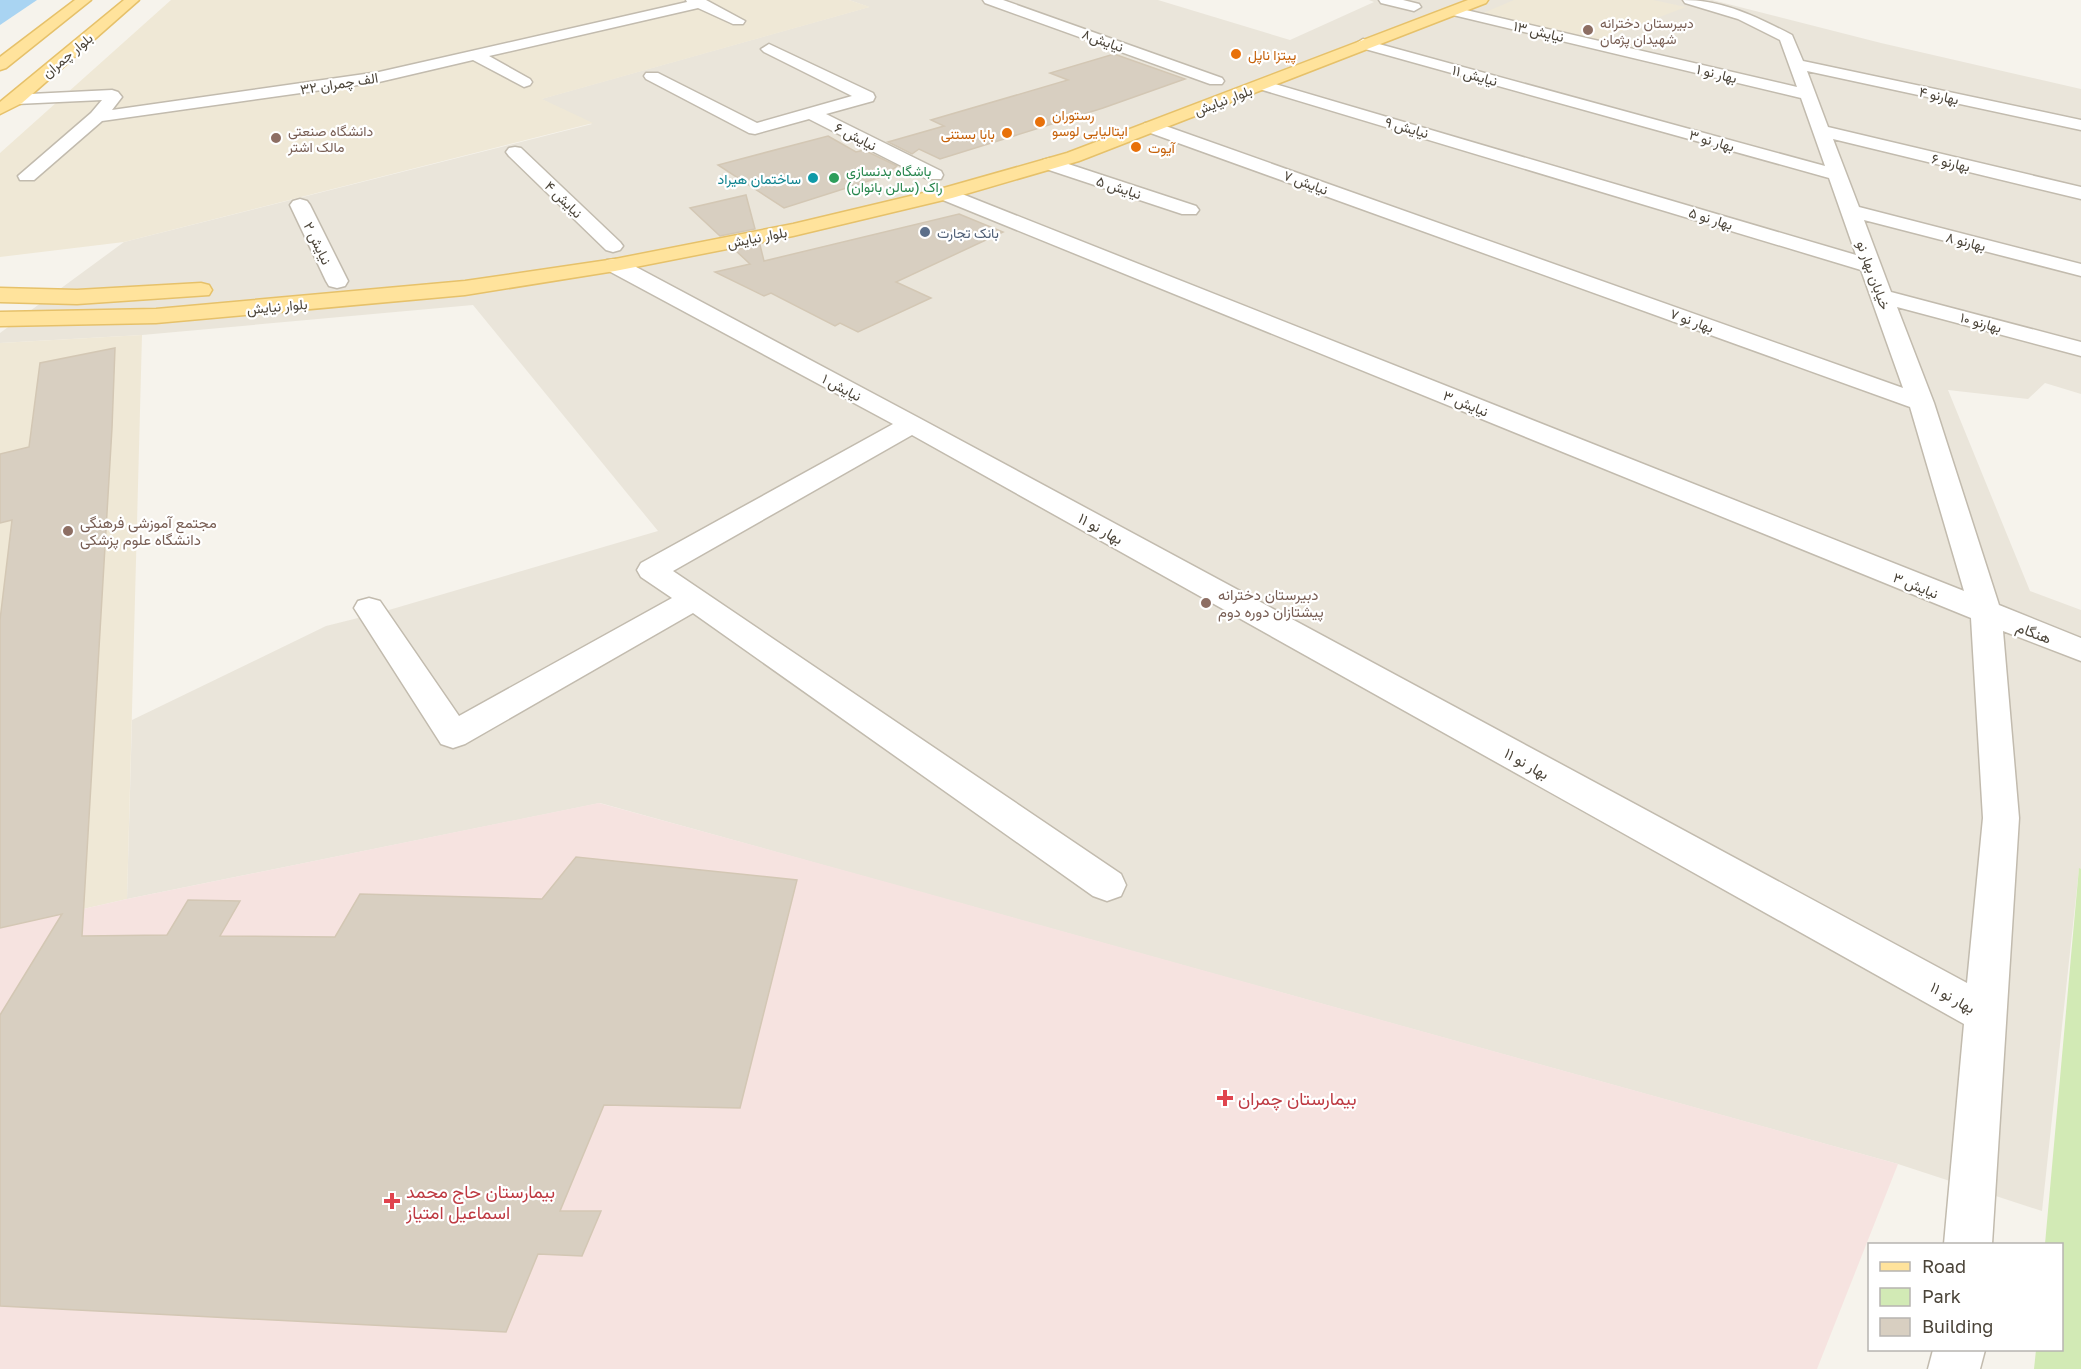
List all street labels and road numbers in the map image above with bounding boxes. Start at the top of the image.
street label: نیایش ۱۳ [1512,17,1566,46]
street label: نیایش۸ [1080,25,1126,56]
street label: بلوار چمران [38,29,97,83]
street label: ۱ بهار نو [1695,60,1739,87]
street label: نیایش ۱۱ [1450,61,1499,90]
street label: ۳۲ الف چمران [299,68,379,100]
street label: بلوار نیایش [1192,81,1255,120]
street label: ۴ بهارنو [1917,82,1960,108]
street label: نیایش ۹ [1383,113,1431,142]
street label: نیایش ۶ [832,118,880,155]
street label: ۳ بهار نو [1687,125,1736,155]
street label: ۶ بهارنو [1930,149,1972,176]
street label: نیایش ۷ [1281,166,1331,199]
street label: نیایش ۵ [1094,172,1144,203]
street label: نیایش ۴ [541,177,586,222]
street label: ۵ بهار نو [1687,203,1735,234]
street label: نیایش ۲ [300,219,336,267]
street label: بلوار نیایش [726,223,789,252]
street label: ۸ بهارنو [1944,228,1988,255]
street label: خیابان بهار نو [1853,238,1894,312]
street label: بلوار نیایش [246,295,308,318]
street label: ۷ بهار نو [1668,304,1716,337]
street label: ۱۰ بهارنو [1958,308,2004,337]
street label: نیایش ۱ [819,370,865,405]
street label: نیایش ۳ [1441,386,1491,421]
street label: ۱۱ بهار نو [1075,508,1126,548]
street label: نیایش ۳ [1891,568,1941,603]
street label: هنگام [2013,617,2054,649]
street label: ۱۱ بهار نو [1501,743,1552,783]
street label: ۱۱ بهار نو [1927,977,1978,1017]

